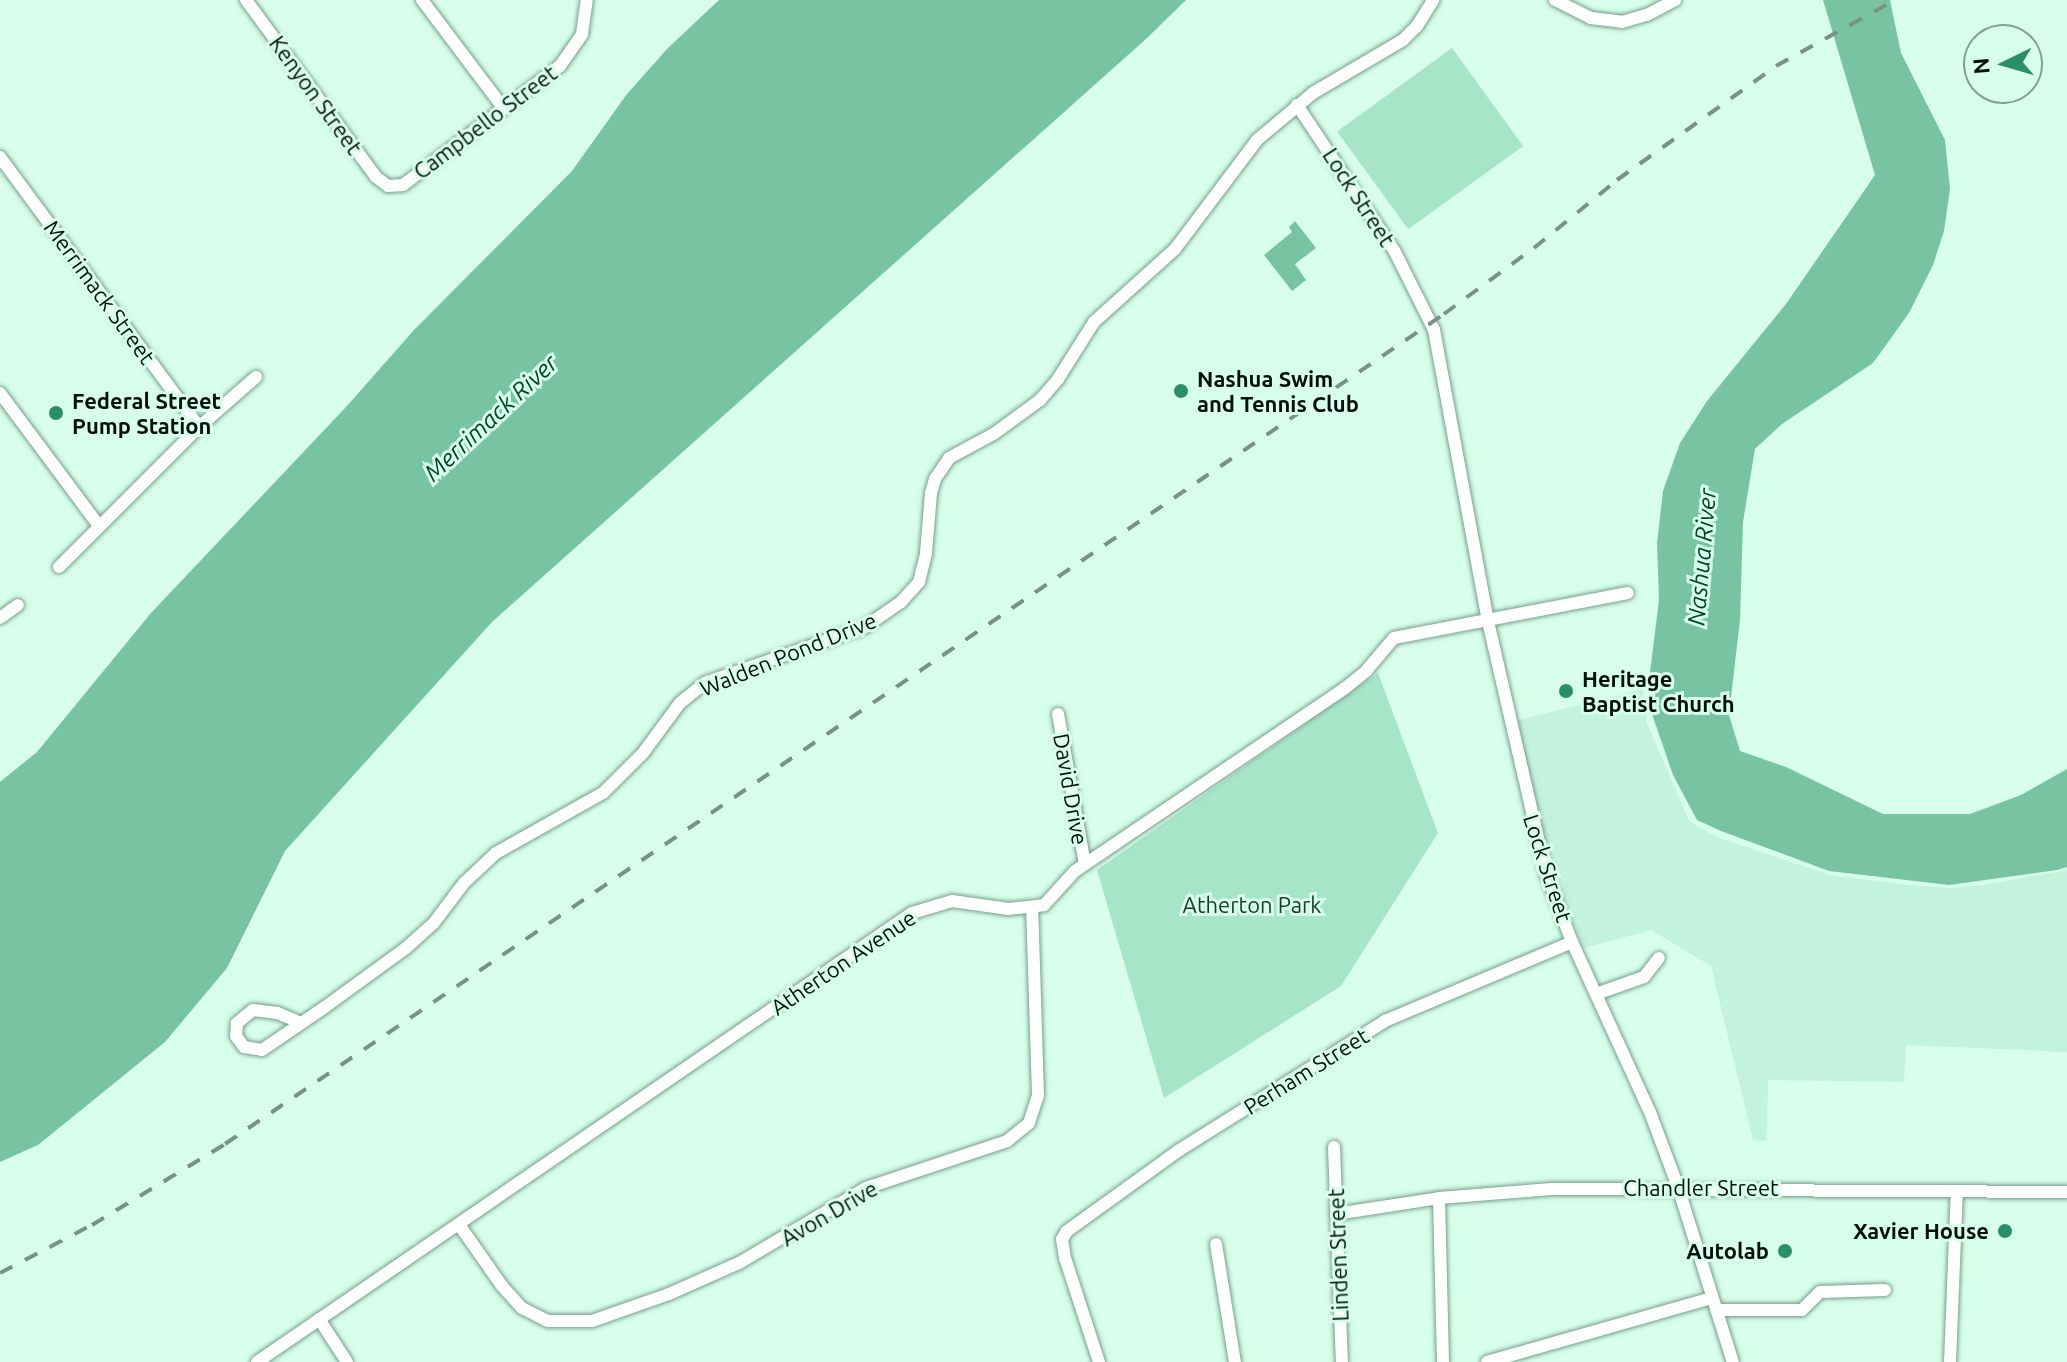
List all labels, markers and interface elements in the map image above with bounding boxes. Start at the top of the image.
north arrow [1963,24,2043,104]
street label: Kenyon Street [264,31,368,159]
text: N [1967,57,1994,75]
street label: Campbello Street [408,60,562,184]
street label: Lock Street [1317,143,1401,251]
street label: Merrimack Street [39,215,161,369]
water label: Merrimack River [418,349,564,487]
place label: Nashua Swim and Tennis Club [1197,365,1359,416]
marker: Nashua Swim and Tennis Club [1172,382,1190,400]
place label: Federal Street Pump Station [72,387,221,438]
marker: Federal Street Pump Station [47,404,65,422]
water label: Nashua River [1682,487,1722,627]
street label: Walden Pond Drive [696,607,880,701]
place label: Heritage Baptist Church [1582,665,1735,716]
marker: Heritage Baptist Church [1557,682,1575,700]
street label: David Drive [1048,731,1094,847]
street label: Lock Street [1518,811,1578,925]
park label: Atherton Park [1183,892,1321,918]
street label: Atherton Avenue [765,904,921,1020]
street label: Perham Street [1239,1022,1373,1120]
street label: Avon Drive [776,1175,882,1251]
street label: Chandler Street [1623,1175,1779,1201]
street label: Linden Street [1322,1188,1354,1322]
place label: Xavier House [1853,1218,1989,1244]
marker: Xavier House [1996,1222,2014,1240]
place label: Autolab [1686,1238,1769,1264]
marker: Autolab [1776,1242,1794,1260]

